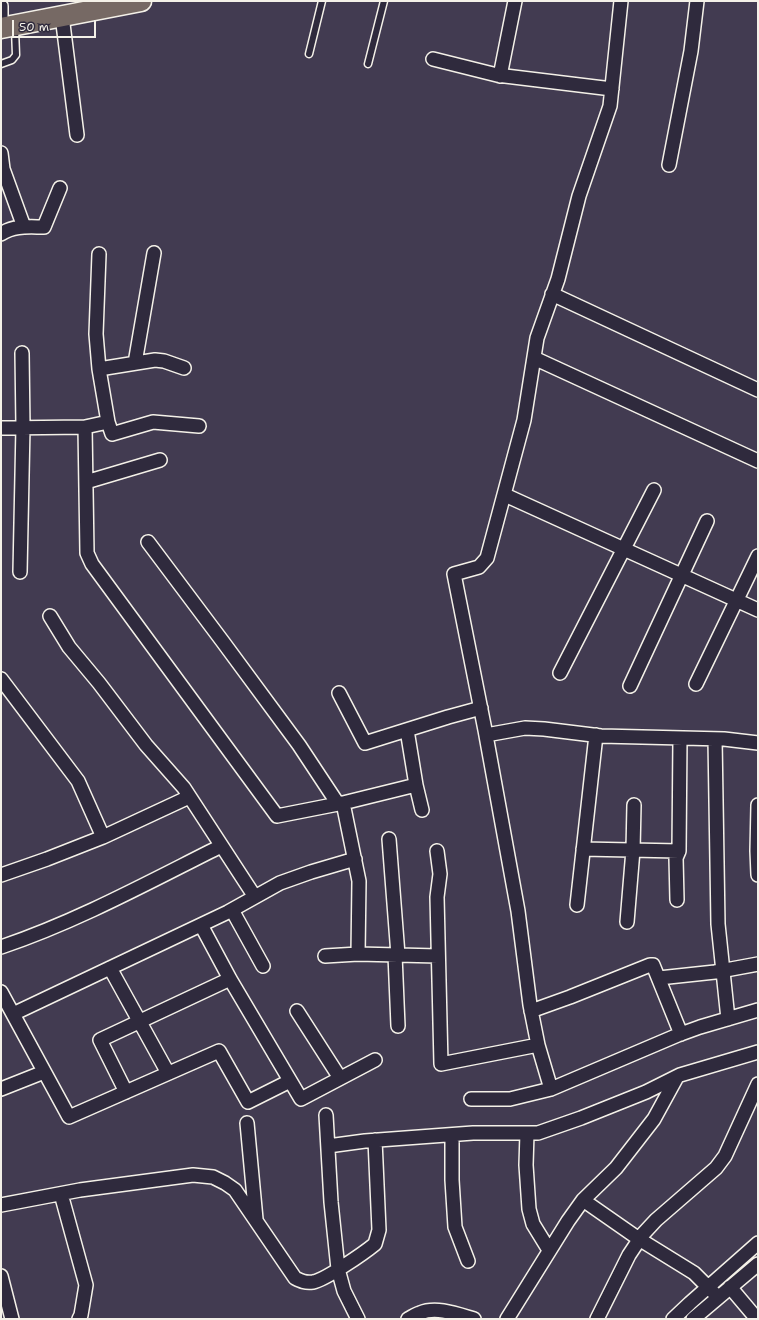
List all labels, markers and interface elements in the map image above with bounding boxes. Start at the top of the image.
scale bar [14,12,98,38]
text: 50 m [19,19,49,35]

